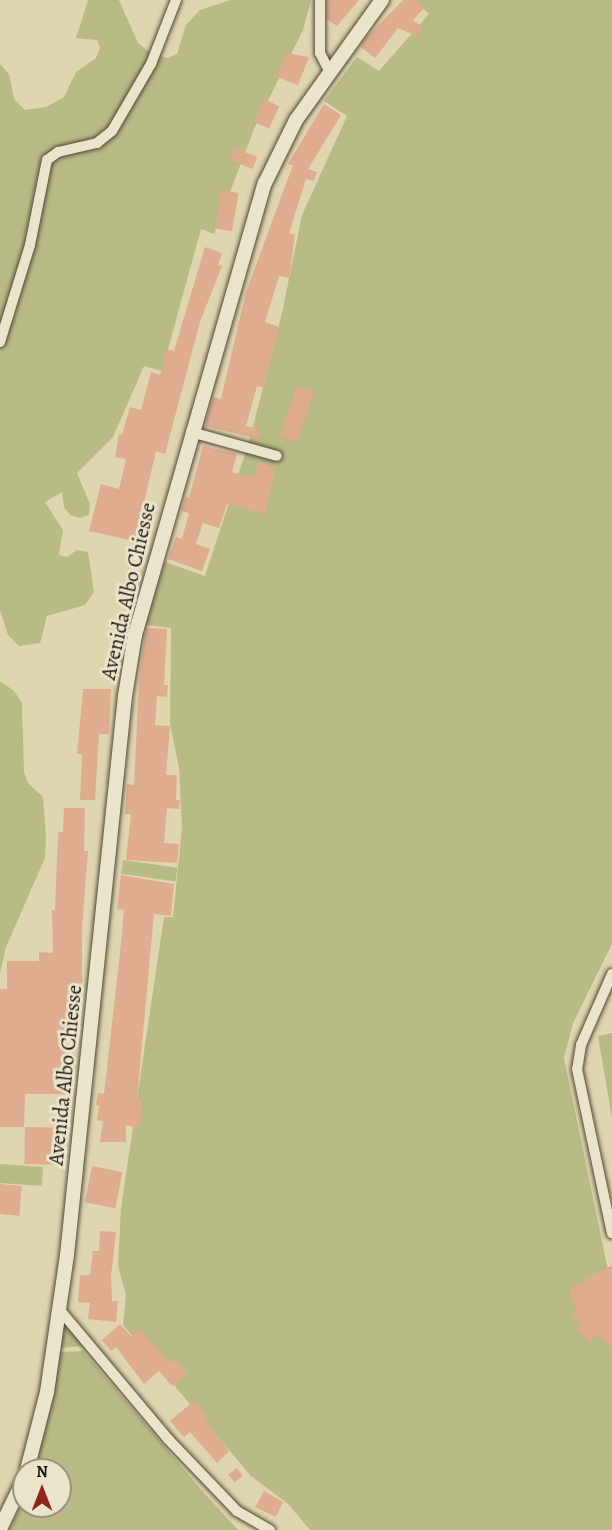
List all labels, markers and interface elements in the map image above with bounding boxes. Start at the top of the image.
street label: Avenida Albo Chiesse [95,500,161,682]
street label: Avenida Albo Chiesse [43,984,87,1166]
north arrow [12,1458,72,1518]
text: N [36,1461,48,1483]

